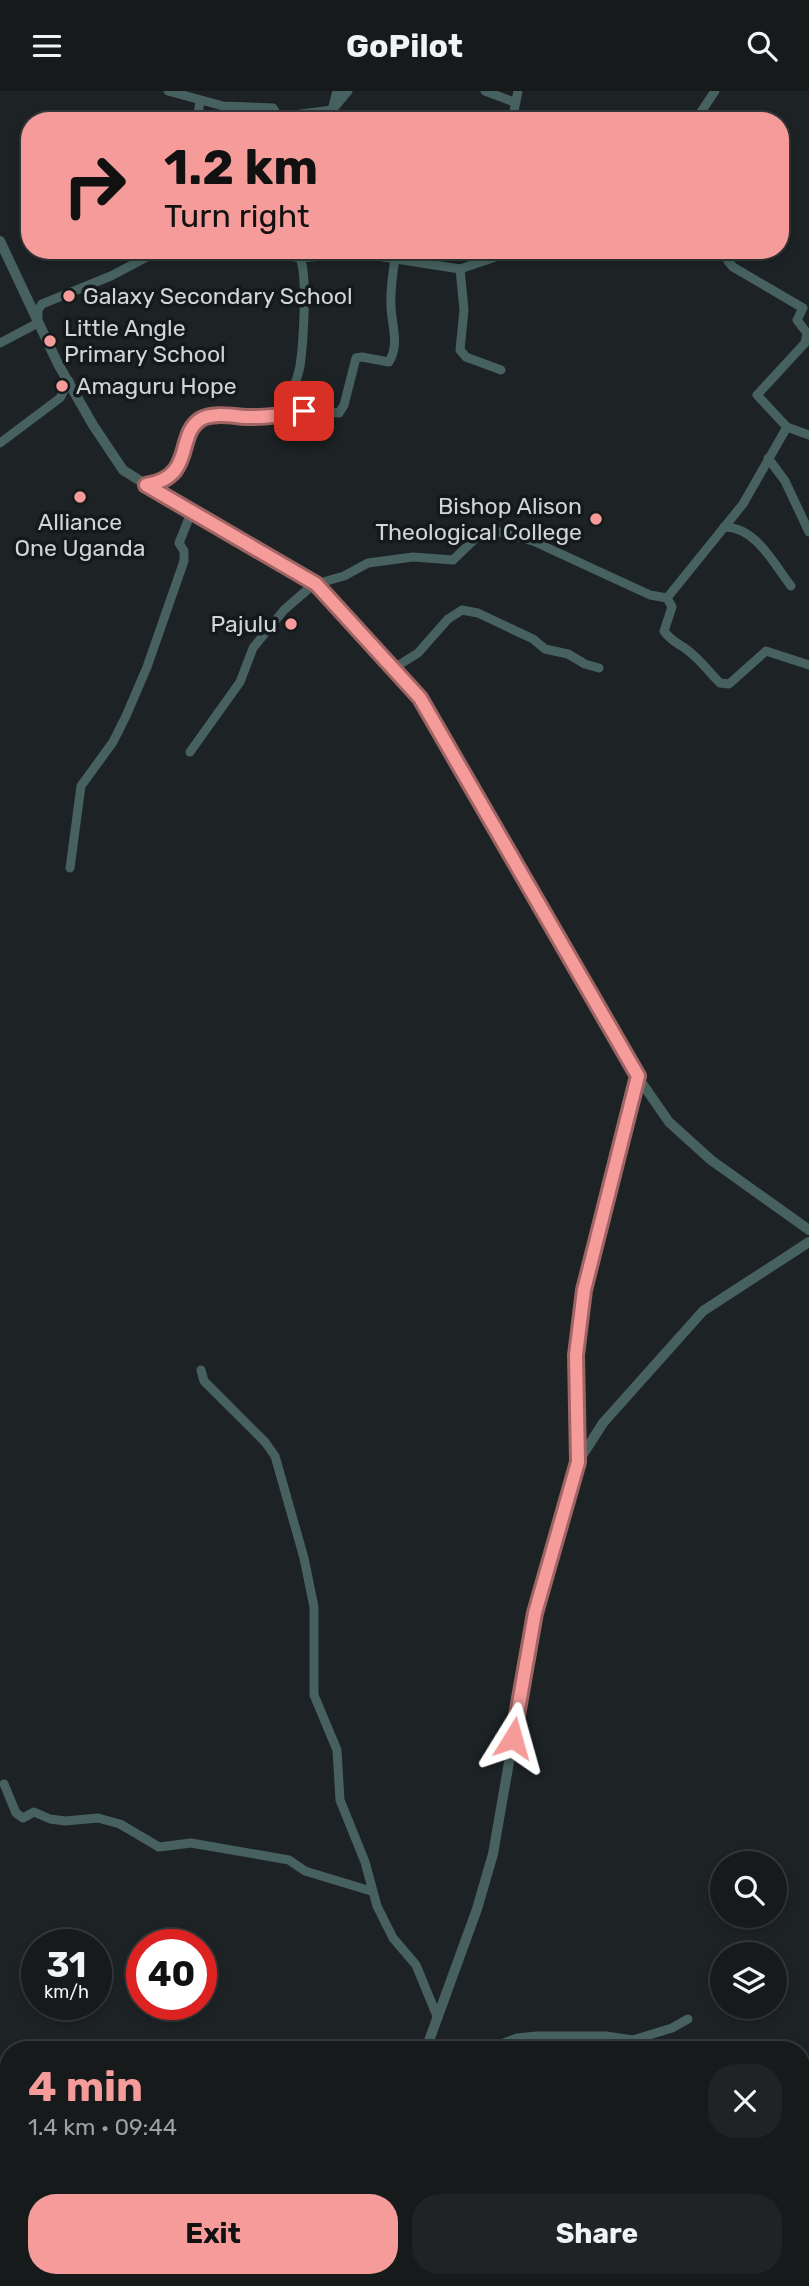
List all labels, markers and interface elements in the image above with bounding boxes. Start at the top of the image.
icon: menu [28,27,66,65]
text: GoPilot [346,27,463,65]
icon: search [743,27,781,65]
text: 1.2 km [164,138,318,196]
icon: right [49,140,140,231]
text: Turn right [164,197,309,235]
place label: Galaxy Secondary School [83,282,353,310]
marker: Galaxy Secondary School [61,288,77,304]
place label: Little Angle Primary School [64,314,226,368]
marker: Little Angle Primary School [42,333,58,349]
place label: Amaguru Hope [76,372,237,400]
marker: Amaguru Hope [54,378,70,394]
pin [274,381,334,441]
icon: arrive [285,392,323,430]
marker: Alliance One Uganda [72,489,88,505]
place label: Bishop Alison Theological College [375,492,582,546]
place label: Alliance One Uganda [15,508,145,562]
marker: Bishop Alison Theological College [588,511,604,527]
place label: Pajulu [210,610,277,638]
marker: Pajulu [283,616,299,632]
position arrow [476,1701,550,1775]
map controls [710,1851,787,2019]
button: search [710,1851,787,1928]
speed limit sign: 40 [126,1929,217,2020]
button: layers [710,1942,787,2019]
text: 31 [47,1944,86,1986]
text: km/h [44,1981,89,2003]
text: 4 min [28,2062,143,2112]
button: close [708,2064,782,2138]
text: 1.4 km · 09:44 [28,2113,177,2141]
button: Exit [28,2194,398,2274]
button: Share [412,2194,782,2274]

